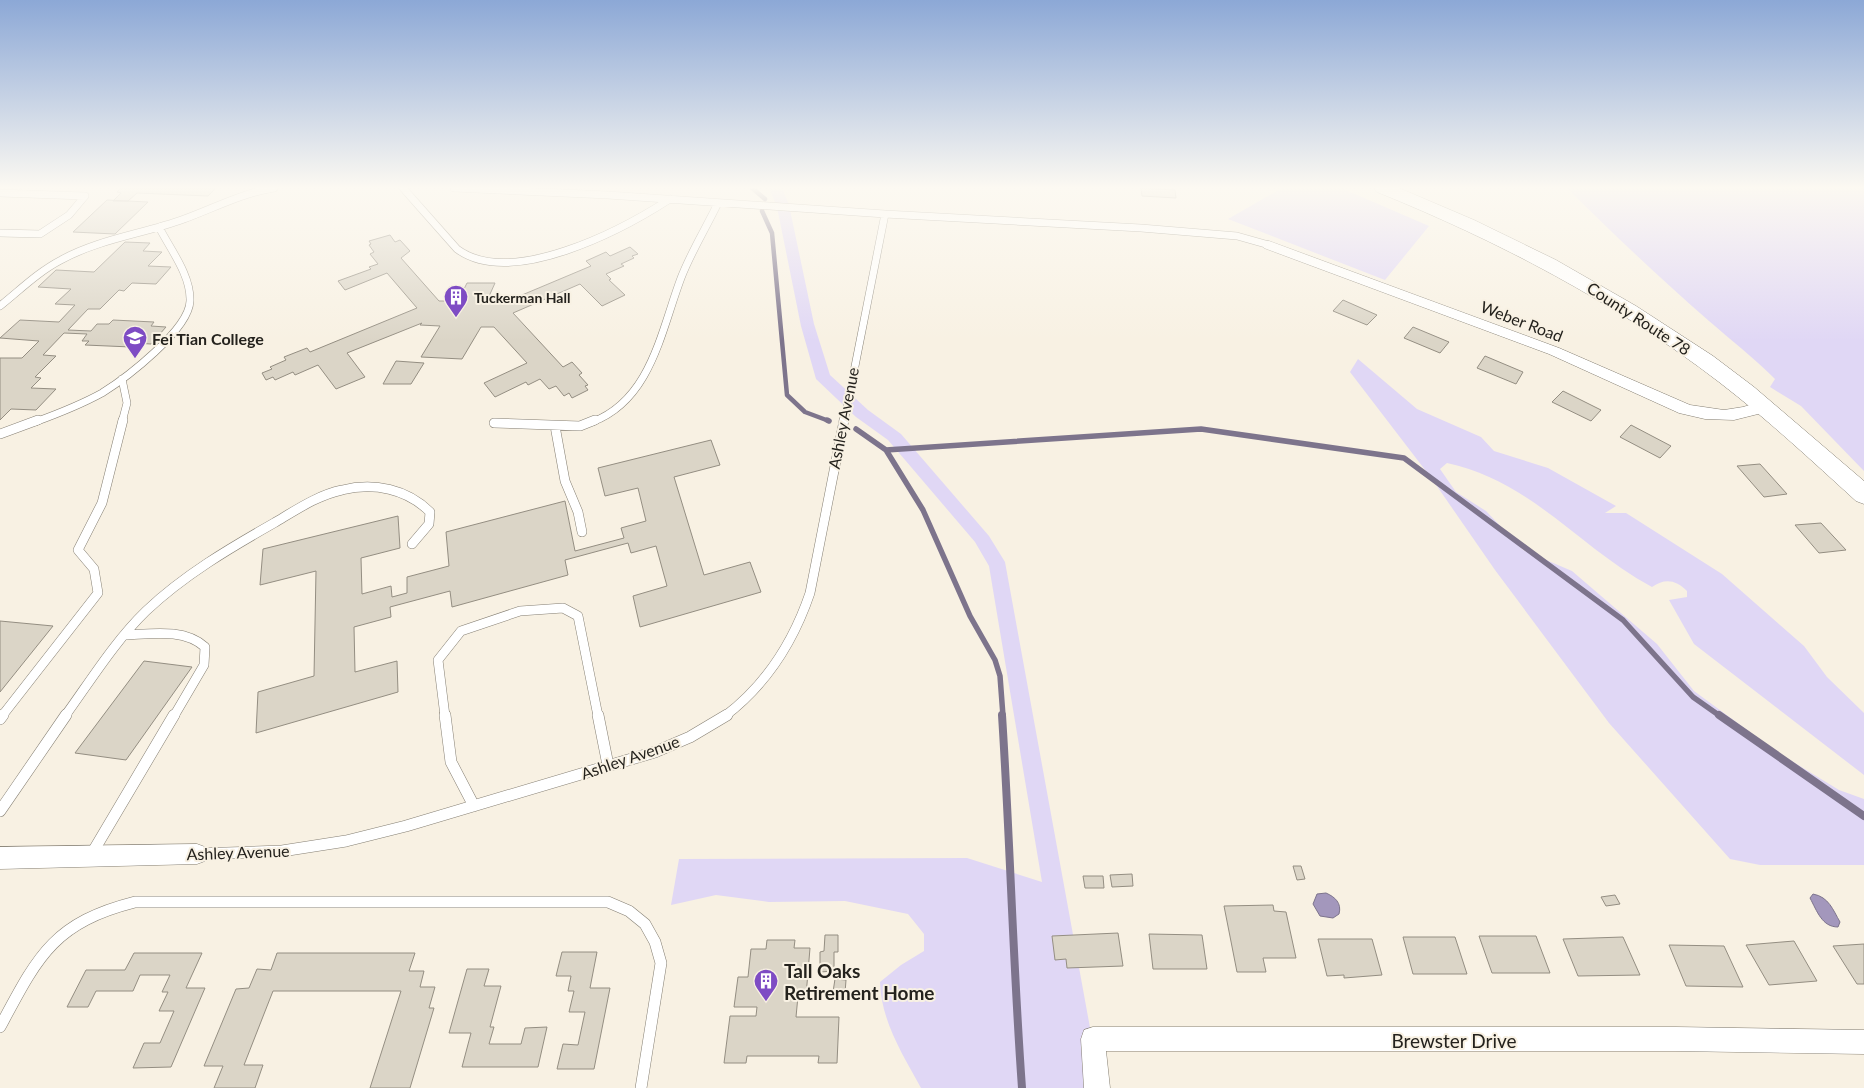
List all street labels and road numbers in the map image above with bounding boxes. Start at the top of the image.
street label: County Route 78 [1584,278,1694,358]
street label: Weber Road [1478,297,1566,345]
street label: Ashley Avenue [824,366,862,470]
street label: Ashley Avenue [578,731,682,783]
street label: Ashley Avenue [186,841,290,863]
street label: Brewster Drive [1391,1029,1517,1052]

